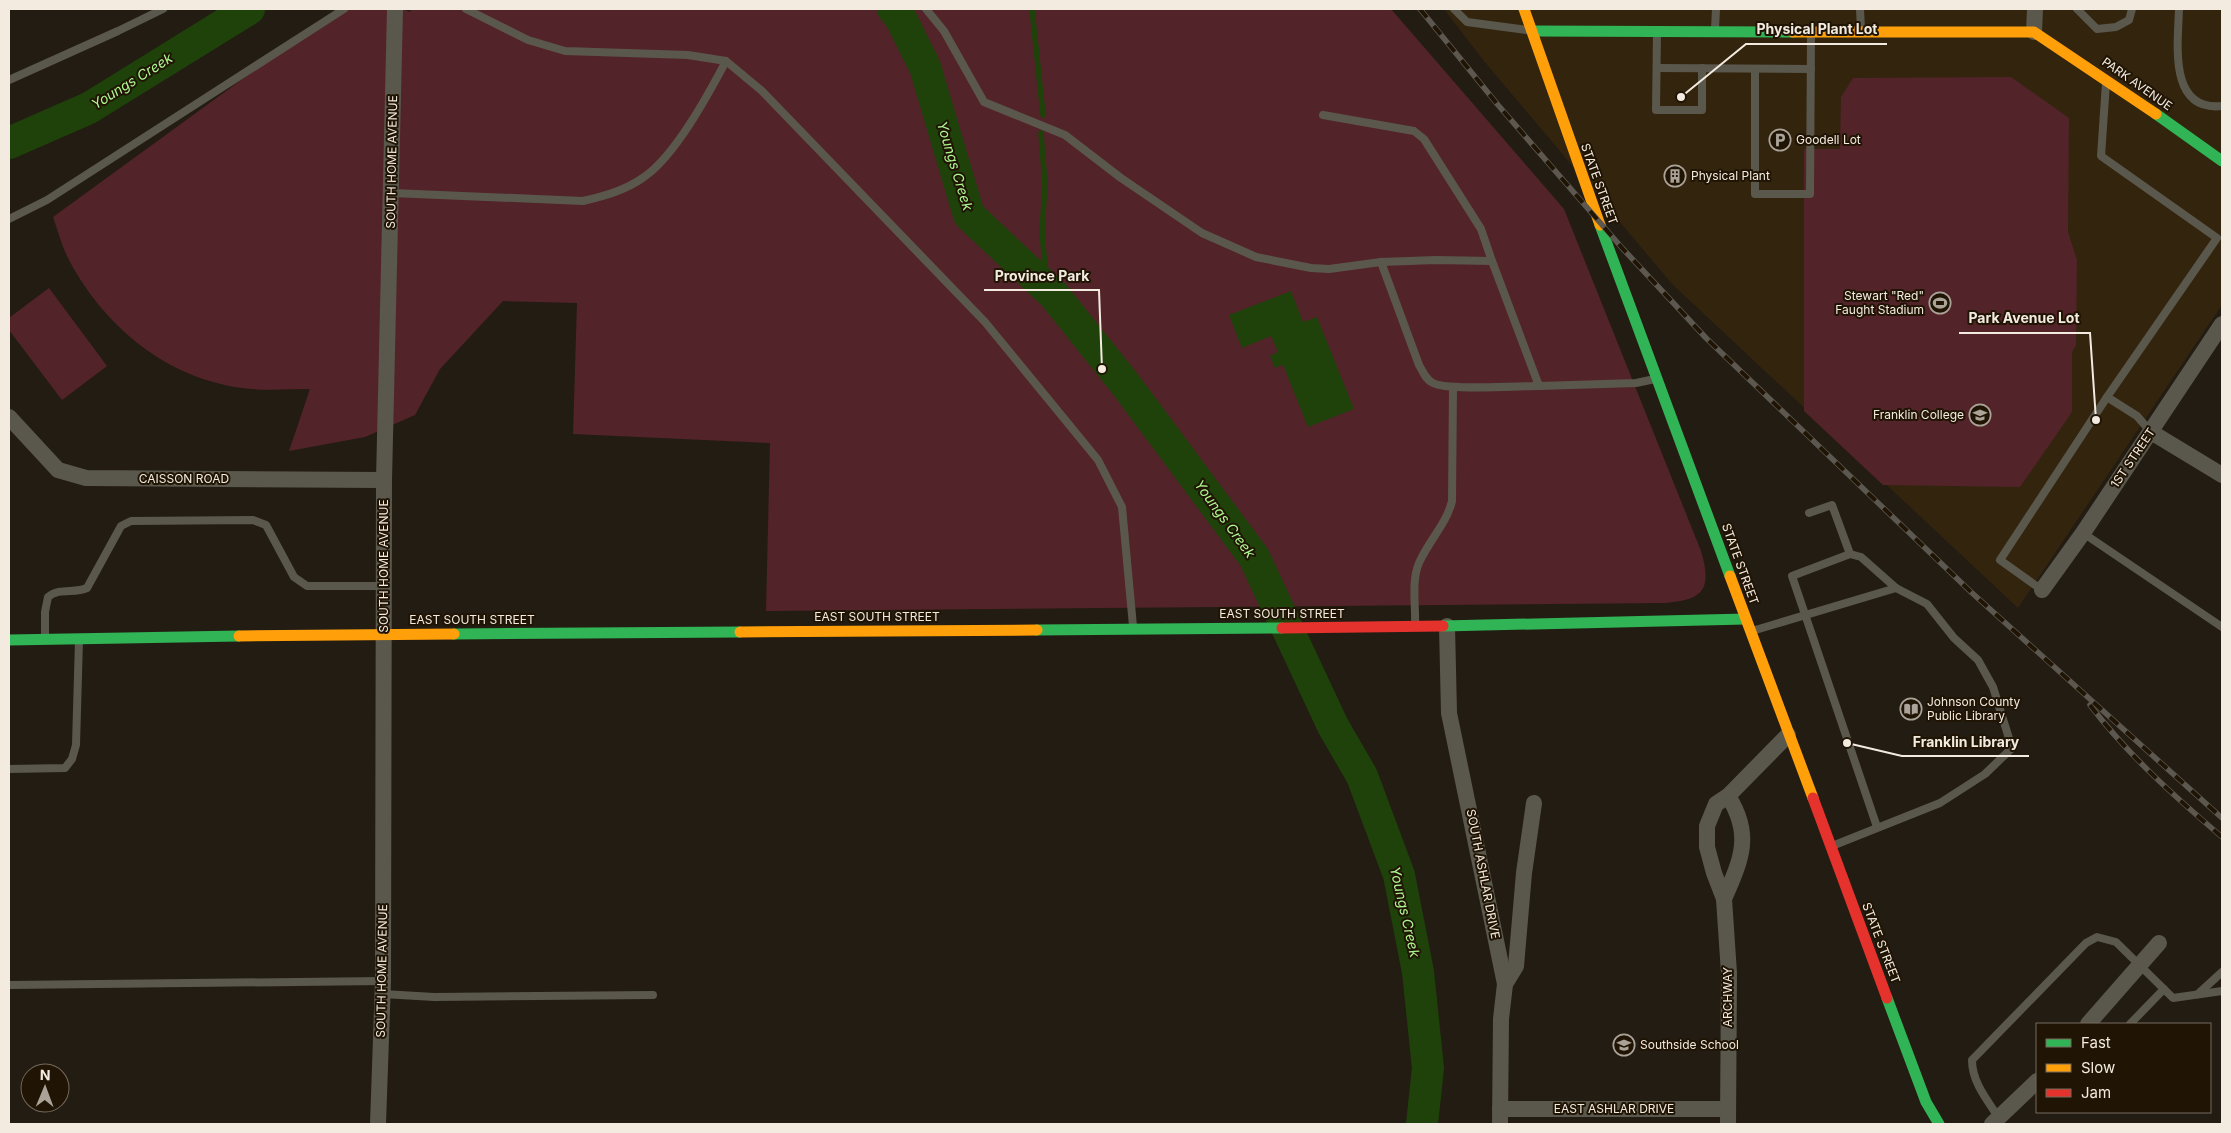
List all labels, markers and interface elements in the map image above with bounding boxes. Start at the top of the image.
callout: Physical Plant Lot [1746,15,1887,44]
text: Physical Plant Lot [1756,20,1878,37]
water label: Youngs Creek [88,49,176,112]
street label: PARK AVENUE [2099,54,2175,113]
street label: SOUTH HOME AVENUE [383,95,400,229]
water label: Youngs Creek [934,119,977,213]
parking icon: Goodell Lot [1768,128,1792,152]
place label: Goodell Lot [1796,132,1861,147]
street label: STATE STREET [1578,141,1621,227]
building icon: Physical Plant [1663,164,1687,188]
place label: Physical Plant [1691,168,1770,183]
callout: Province Park [984,261,1099,290]
text: Province Park [995,267,1090,284]
place label: Stewart "Red" Faught Stadium [1835,288,1924,317]
sports icon: Stewart "Red" Faught Stadium [1928,291,1952,315]
callout: Park Avenue Lot [1959,304,2090,333]
text: Park Avenue Lot [1968,309,2080,326]
school or university icon: Franklin College [1968,403,1992,427]
place label: Franklin College [1873,407,1964,422]
street label: 1ST STREET [2107,425,2158,491]
street label: CAISSON ROAD [139,471,229,486]
water label: Youngs Creek [1191,476,1260,561]
street label: SOUTH HOME AVENUE [376,499,391,633]
street label: STATE STREET [1719,521,1762,607]
street label: EAST SOUTH STREET [1219,606,1345,621]
street label: EAST SOUTH STREET [814,609,940,624]
street label: EAST SOUTH STREET [409,612,535,627]
place label: Johnson County Public Library [1927,694,2021,723]
library icon: Johnson County Public Library [1899,697,1923,721]
callout: Franklin Library [1902,727,2029,756]
text: Franklin Library [1913,733,2020,750]
street label: SOUTH ASHLAR DRIVE [1464,808,1503,940]
water label: Youngs Creek [1387,865,1424,959]
street label: STATE STREET [1859,900,1904,986]
street label: SOUTH HOME AVENUE [373,904,390,1038]
street label: ARCHWAY [1720,967,1735,1027]
legend [2036,1023,2211,1113]
school or university icon: Southside School [1612,1033,1636,1057]
text: Fast [2081,1033,2111,1052]
place label: Southside School [1640,1037,1739,1052]
text: Slow [2081,1058,2115,1077]
north arrow [20,1063,70,1113]
text: N [40,1066,51,1083]
text: Jam [2081,1083,2111,1102]
street label: EAST ASHLAR DRIVE [1554,1101,1674,1116]

